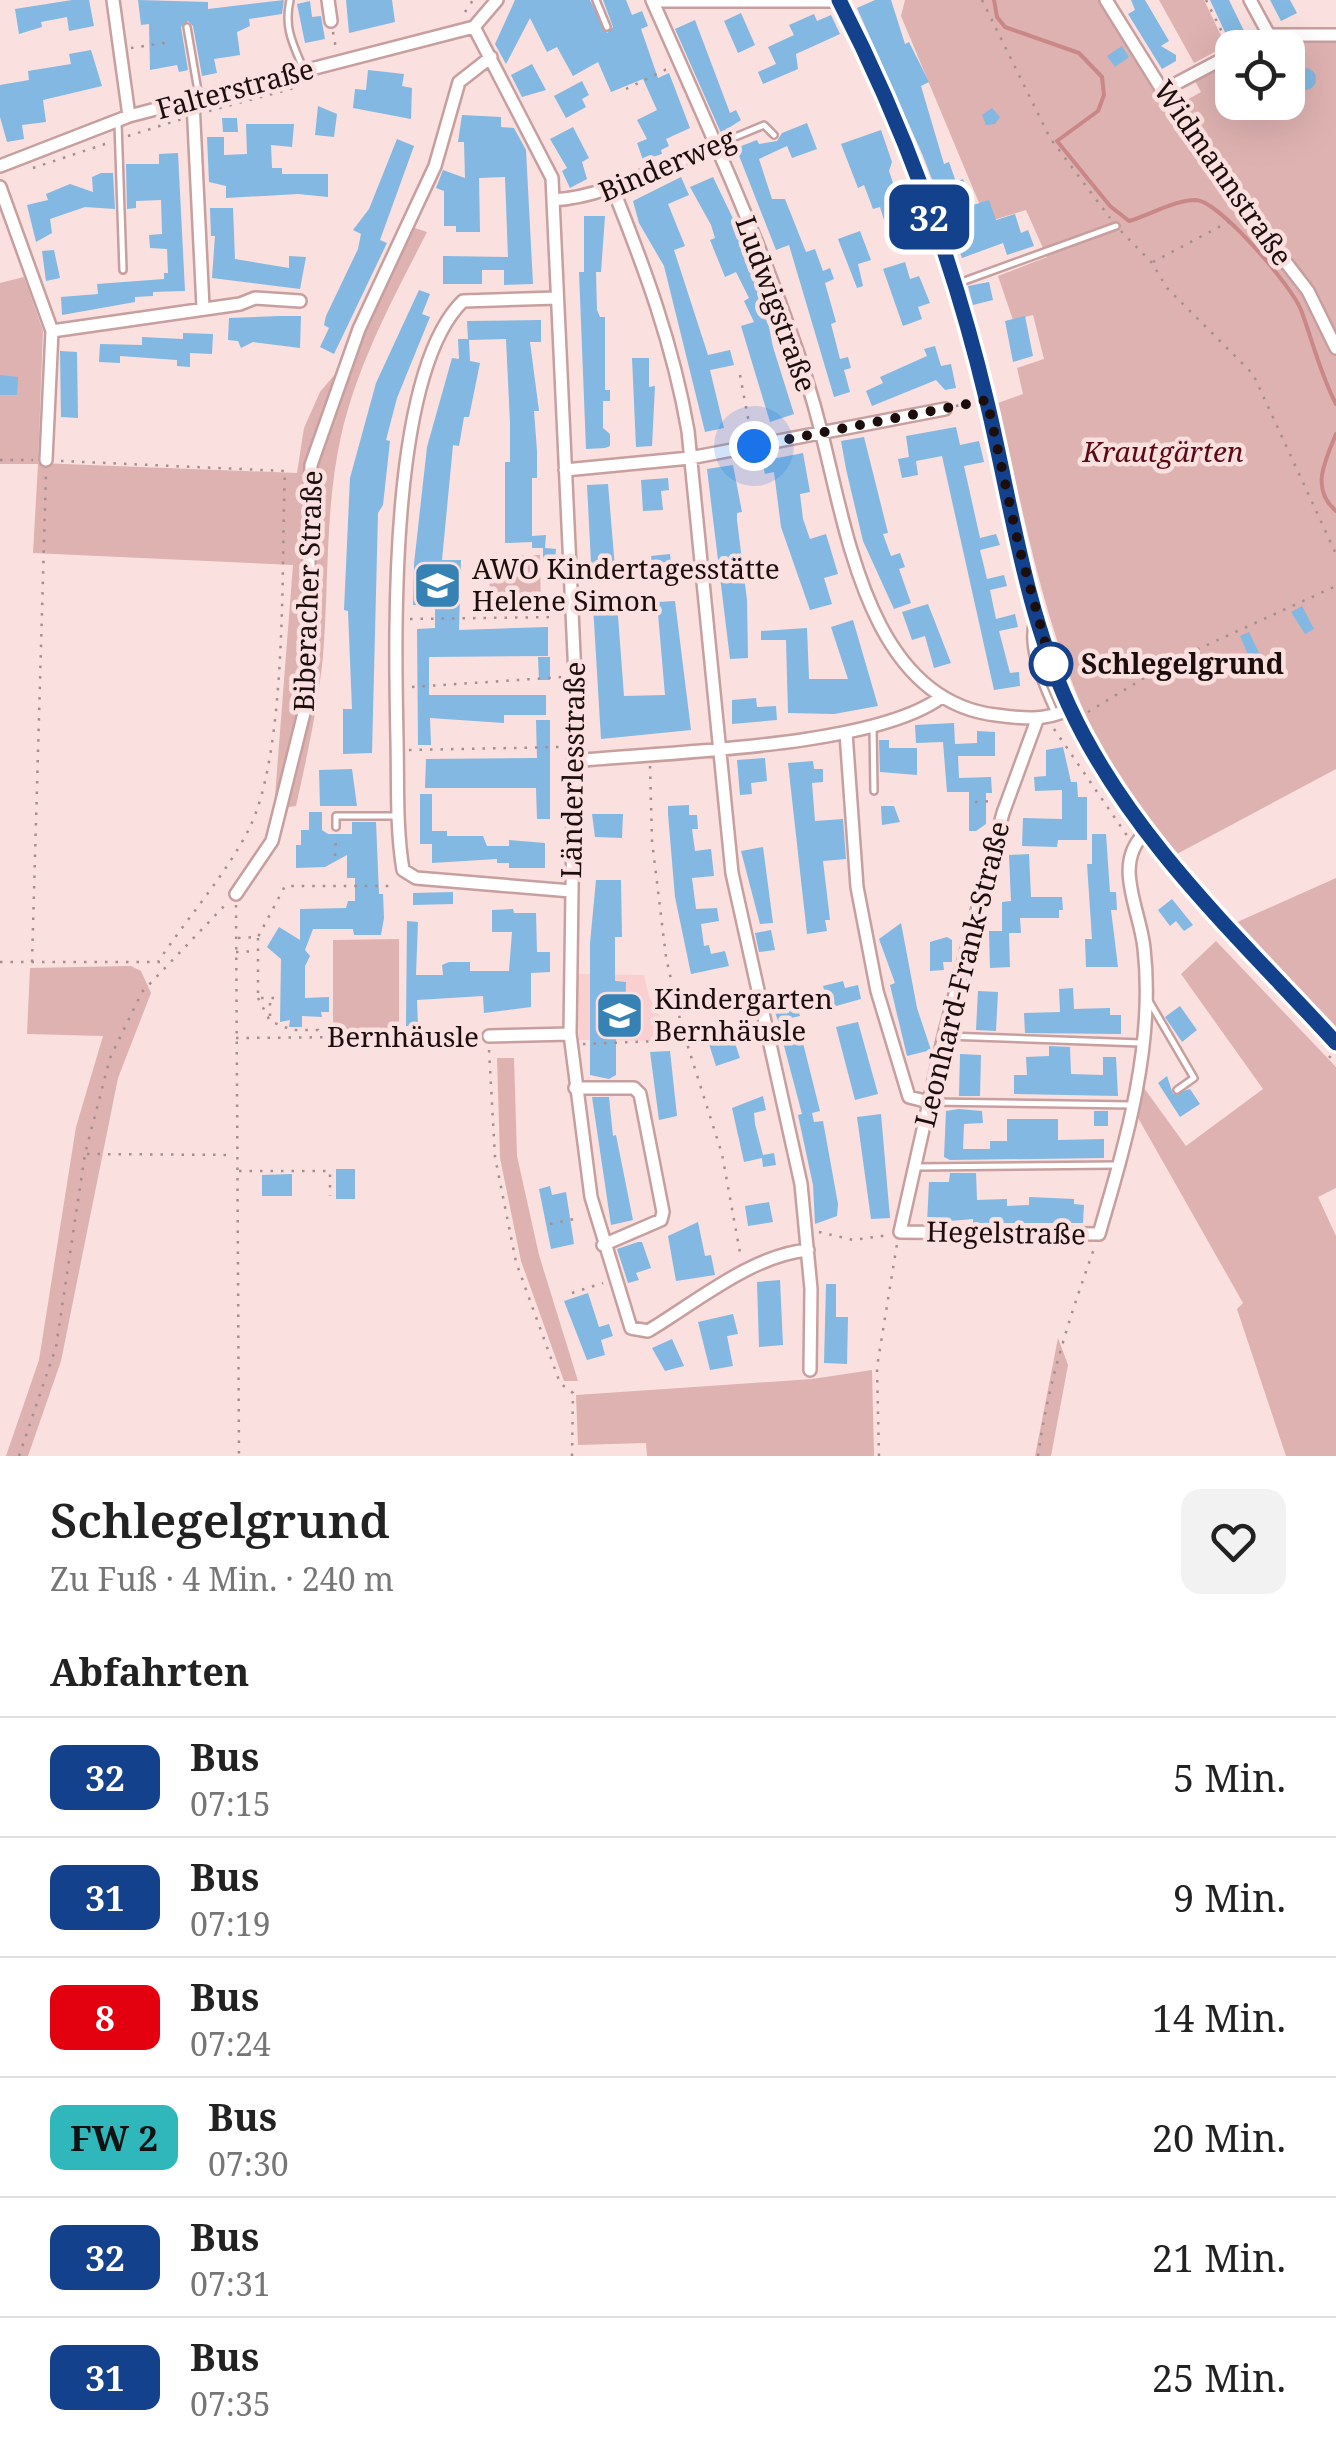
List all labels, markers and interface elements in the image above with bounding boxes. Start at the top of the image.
map controls [1215,30,1305,120]
button: locate [1215,30,1305,120]
street label: Falterstraße [152,49,318,127]
street label: Widmannstraße [1146,72,1302,273]
street label: Binderweg [593,118,741,210]
line badge: 32 [884,184,974,250]
text: 32 [909,194,949,241]
street label: Ludwigstraße [728,210,826,397]
your location [729,421,779,471]
park label: Krautgärten [1081,432,1244,470]
street label: Biberacher Straße [284,470,330,712]
place label: AWO Kindertagesstätte Helene Simon [472,549,780,619]
school or university icon: AWO Kindertagesstätte Helene Simon [411,559,463,611]
marker: Schlegelgrund [1030,643,1072,685]
place label: Schlegelgrund [1081,644,1284,682]
street label: Länderlesstraße [551,661,593,879]
street label: Leonhard-Frank-Straße [905,817,1017,1131]
place label: Kindergarten Bernhäusle [654,979,833,1049]
school or university icon: Kindergarten Bernhäusle [593,989,645,1041]
street label: Bernhäusle [327,1017,479,1055]
street label: Hegelstraße [926,1212,1086,1252]
text: Schlegelgrund [50,1487,390,1552]
button: heart [1181,1489,1286,1594]
text: Zu Fuß · 4 Min. · 240 m [50,1557,394,1600]
text: Abfahrten [50,1645,249,1697]
text: Bus [190,1730,259,1782]
text: 5 Min. [1173,1751,1286,1803]
text: 32 [85,1754,125,1801]
text: 07:15 [190,1782,271,1825]
text: Bus [190,1850,259,1902]
text: 9 Min. [1173,1871,1286,1923]
text: 31 [85,1874,125,1921]
text: 07:19 [190,1902,271,1945]
text: Bus [190,1970,259,2022]
text: 14 Min. [1152,1991,1286,2043]
text: 8 [95,1994,115,2041]
text: 07:24 [190,2022,271,2065]
text: Bus [208,2090,277,2142]
text: 20 Min. [1152,2111,1286,2163]
text: FW 2 [70,2114,158,2161]
text: 07:30 [208,2142,289,2185]
text: Bus [190,2210,259,2262]
text: 21 Min. [1152,2231,1286,2283]
text: 32 [85,2234,125,2281]
text: 07:31 [190,2262,271,2305]
text: Bus [190,2330,259,2382]
text: 25 Min. [1152,2351,1286,2403]
text: 31 [85,2354,125,2401]
text: 07:35 [190,2382,271,2425]

